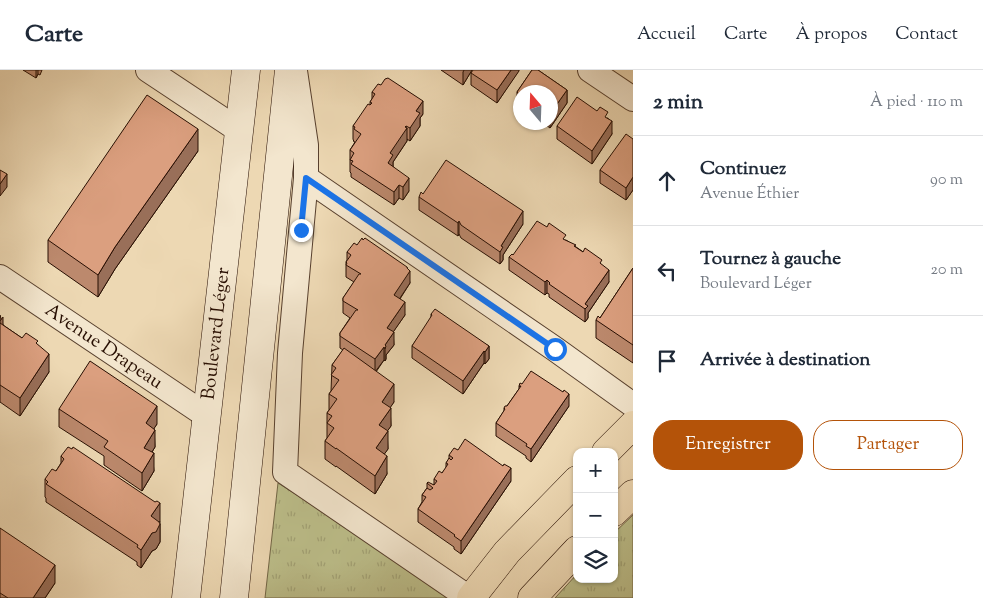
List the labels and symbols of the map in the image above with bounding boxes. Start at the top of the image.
north arrow [513,85,558,130]
route end [290,219,313,242]
street label: Boulevard Léger [195,266,237,401]
street label: Avenue Drapeau [39,297,168,396]
route start [544,338,567,361]

